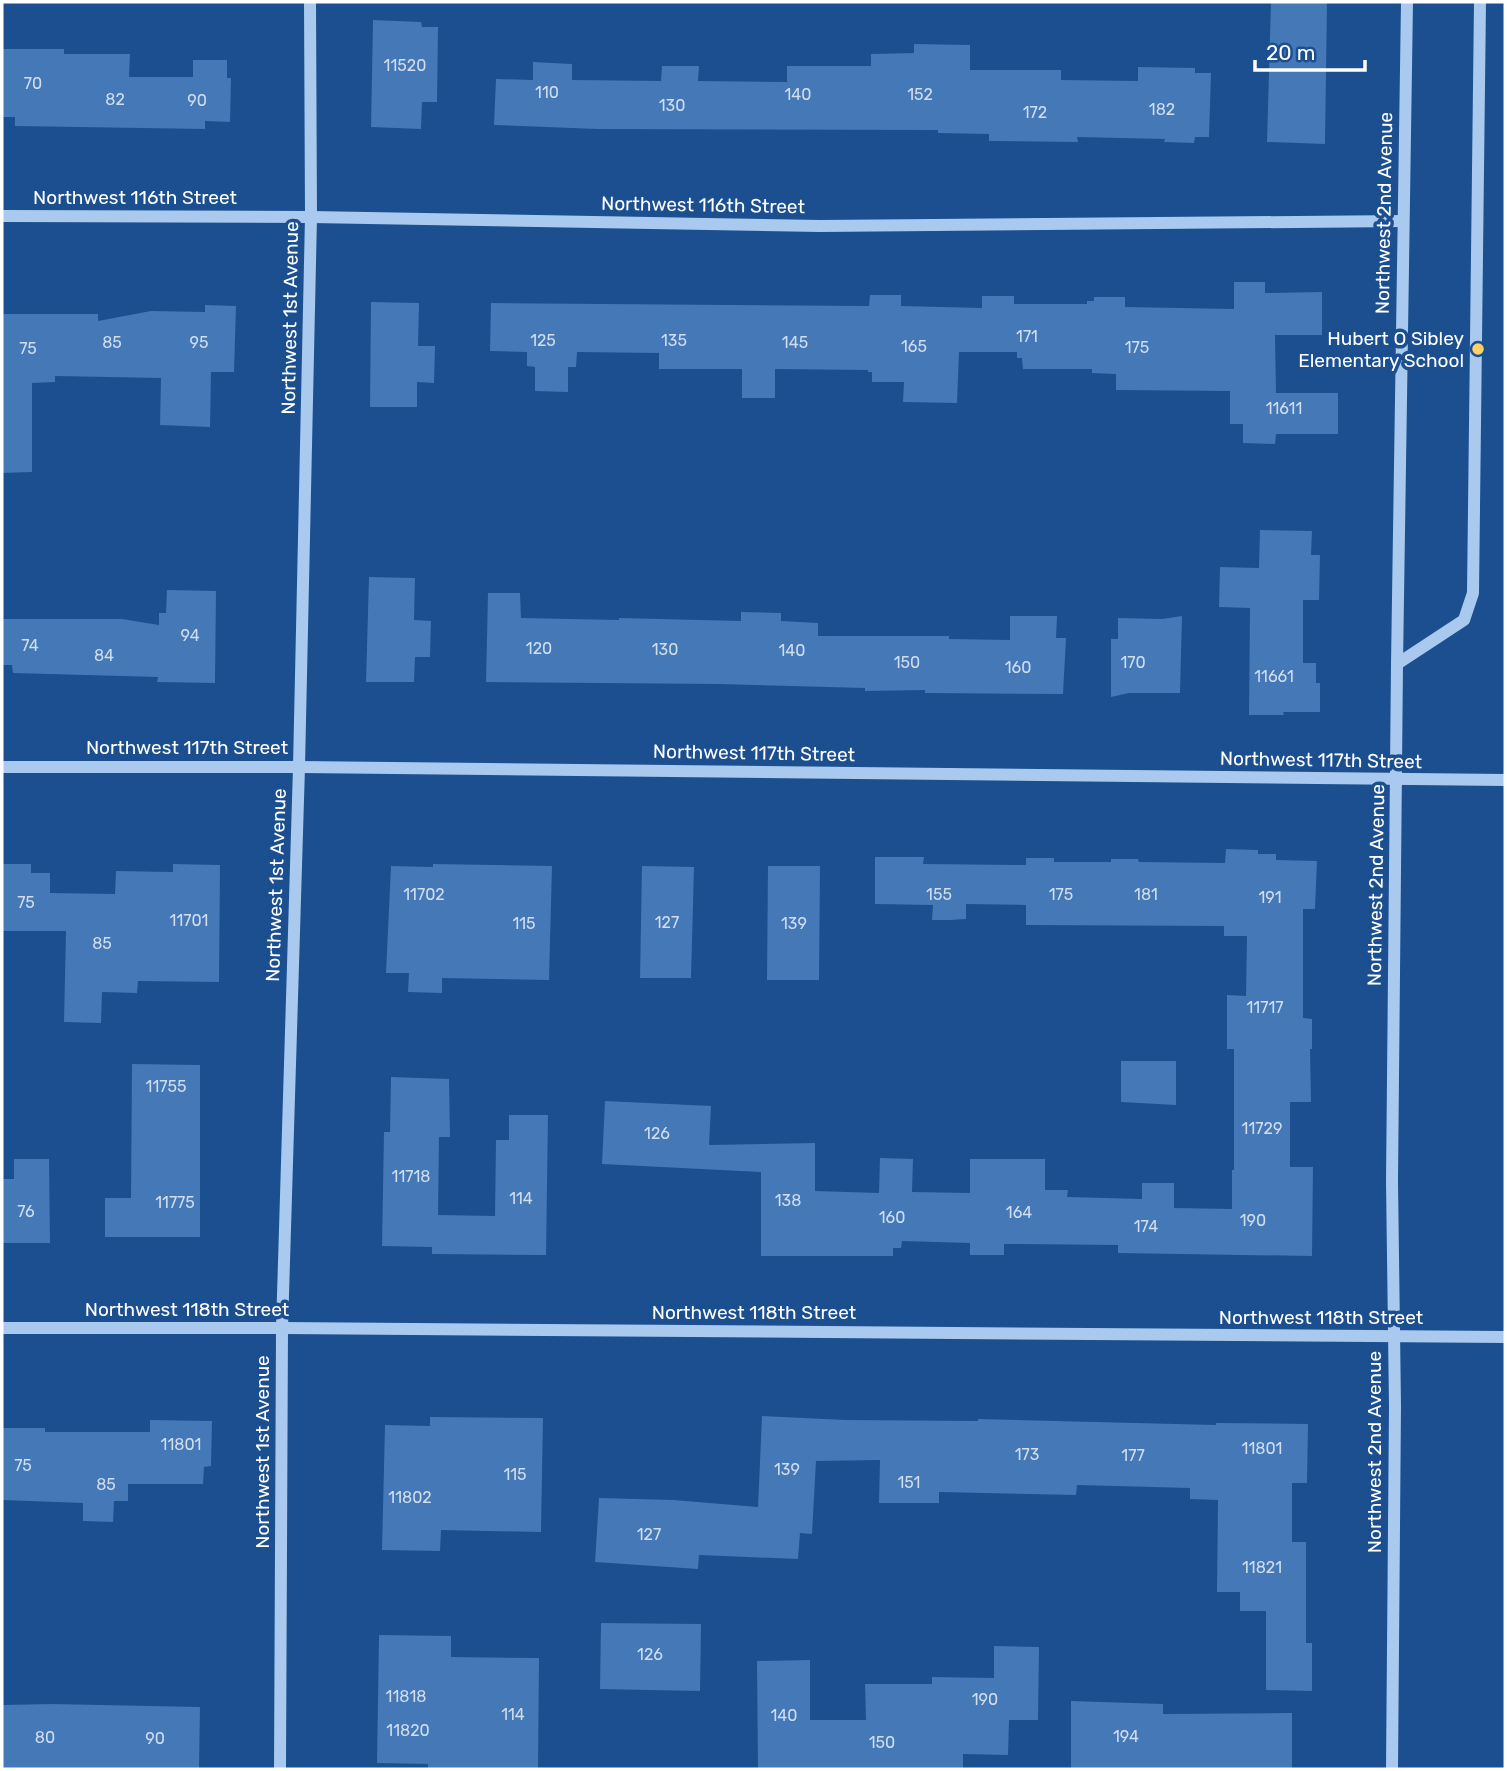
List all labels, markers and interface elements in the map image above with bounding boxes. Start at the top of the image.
scale bar [1255,28,1365,72]
text: 20 m [1266,40,1315,65]
house number: 11520 [384,56,426,75]
house number: 70 [24,74,42,93]
house number: 110 [535,83,559,102]
house number: 140 [785,85,811,104]
house number: 152 [907,85,933,104]
house number: 82 [105,90,125,109]
house number: 90 [187,91,207,110]
house number: 130 [659,96,685,115]
house number: 182 [1149,100,1175,119]
house number: 172 [1023,103,1047,122]
street label: Northwest 2nd Avenue [1371,112,1397,314]
street label: Northwest 116th Street [33,186,238,209]
street label: Northwest 116th Street [601,192,806,218]
street label: Northwest 1st Avenue [277,221,303,415]
house number: 171 [1016,327,1038,346]
place label: Hubert O Sibley Elementary School [1298,327,1464,372]
house number: 125 [530,331,556,350]
house number: 135 [661,331,687,350]
house number: 85 [102,333,122,352]
house number: 95 [190,333,209,352]
house number: 145 [782,333,808,352]
house number: 165 [901,337,927,356]
house number: 175 [1125,338,1149,357]
house number: 75 [19,339,37,358]
marker: Hubert O Sibley Elementary School [1470,341,1486,357]
house number: 11611 [1266,399,1302,418]
house number: 94 [180,626,200,645]
house number: 74 [21,636,39,655]
house number: 120 [526,639,552,658]
house number: 130 [652,640,678,659]
house number: 140 [779,641,805,660]
house number: 84 [94,646,114,665]
house number: 150 [894,653,920,672]
house number: 170 [1120,653,1146,672]
house number: 160 [1005,658,1031,677]
house number: 11661 [1254,667,1294,686]
street label: Northwest 117th Street [86,736,289,759]
street label: Northwest 117th Street [653,740,856,766]
street label: Northwest 117th Street [1220,747,1423,773]
street label: Northwest 2nd Avenue [1363,784,1389,986]
street label: Northwest 1st Avenue [261,788,291,982]
house number: 11702 [403,885,445,904]
house number: 155 [926,885,952,904]
house number: 175 [1049,885,1073,904]
house number: 181 [1134,885,1158,904]
house number: 191 [1258,888,1282,907]
house number: 75 [17,893,35,912]
house number: 11701 [170,911,208,930]
house number: 127 [655,913,679,932]
house number: 115 [512,914,536,933]
house number: 139 [781,914,807,933]
house number: 85 [92,934,112,953]
house number: 11717 [1247,998,1283,1017]
house number: 11755 [146,1077,186,1096]
house number: 11729 [1242,1119,1282,1138]
house number: 126 [644,1124,670,1143]
house number: 11718 [392,1167,430,1186]
house number: 114 [509,1189,533,1208]
house number: 138 [775,1191,801,1210]
house number: 11775 [155,1193,195,1212]
house number: 76 [17,1202,35,1221]
house number: 164 [1006,1203,1032,1222]
house number: 160 [879,1208,905,1227]
house number: 190 [1240,1211,1266,1230]
house number: 174 [1134,1217,1158,1236]
street label: Northwest 118th Street [85,1298,290,1321]
street label: Northwest 118th Street [652,1301,857,1324]
street label: Northwest 118th Street [1219,1306,1424,1329]
street label: Northwest 2nd Avenue [1363,1351,1386,1553]
street label: Northwest 1st Avenue [251,1355,274,1549]
house number: 11801 [161,1435,201,1454]
house number: 11801 [1242,1439,1282,1458]
house number: 173 [1015,1445,1039,1464]
house number: 177 [1121,1446,1145,1465]
house number: 75 [14,1456,32,1475]
house number: 139 [774,1460,800,1479]
house number: 115 [503,1465,527,1484]
house number: 151 [898,1473,920,1492]
house number: 85 [96,1475,116,1494]
house number: 11802 [388,1488,432,1507]
house number: 127 [637,1525,661,1544]
house number: 11821 [1242,1558,1282,1577]
house number: 126 [637,1645,663,1664]
house number: 11818 [386,1687,426,1706]
house number: 190 [972,1690,998,1709]
house number: 114 [501,1705,525,1724]
house number: 140 [771,1706,797,1725]
house number: 11820 [386,1721,430,1740]
house number: 194 [1113,1727,1139,1746]
house number: 80 [35,1728,55,1747]
house number: 90 [145,1729,165,1748]
house number: 150 [869,1733,895,1752]

